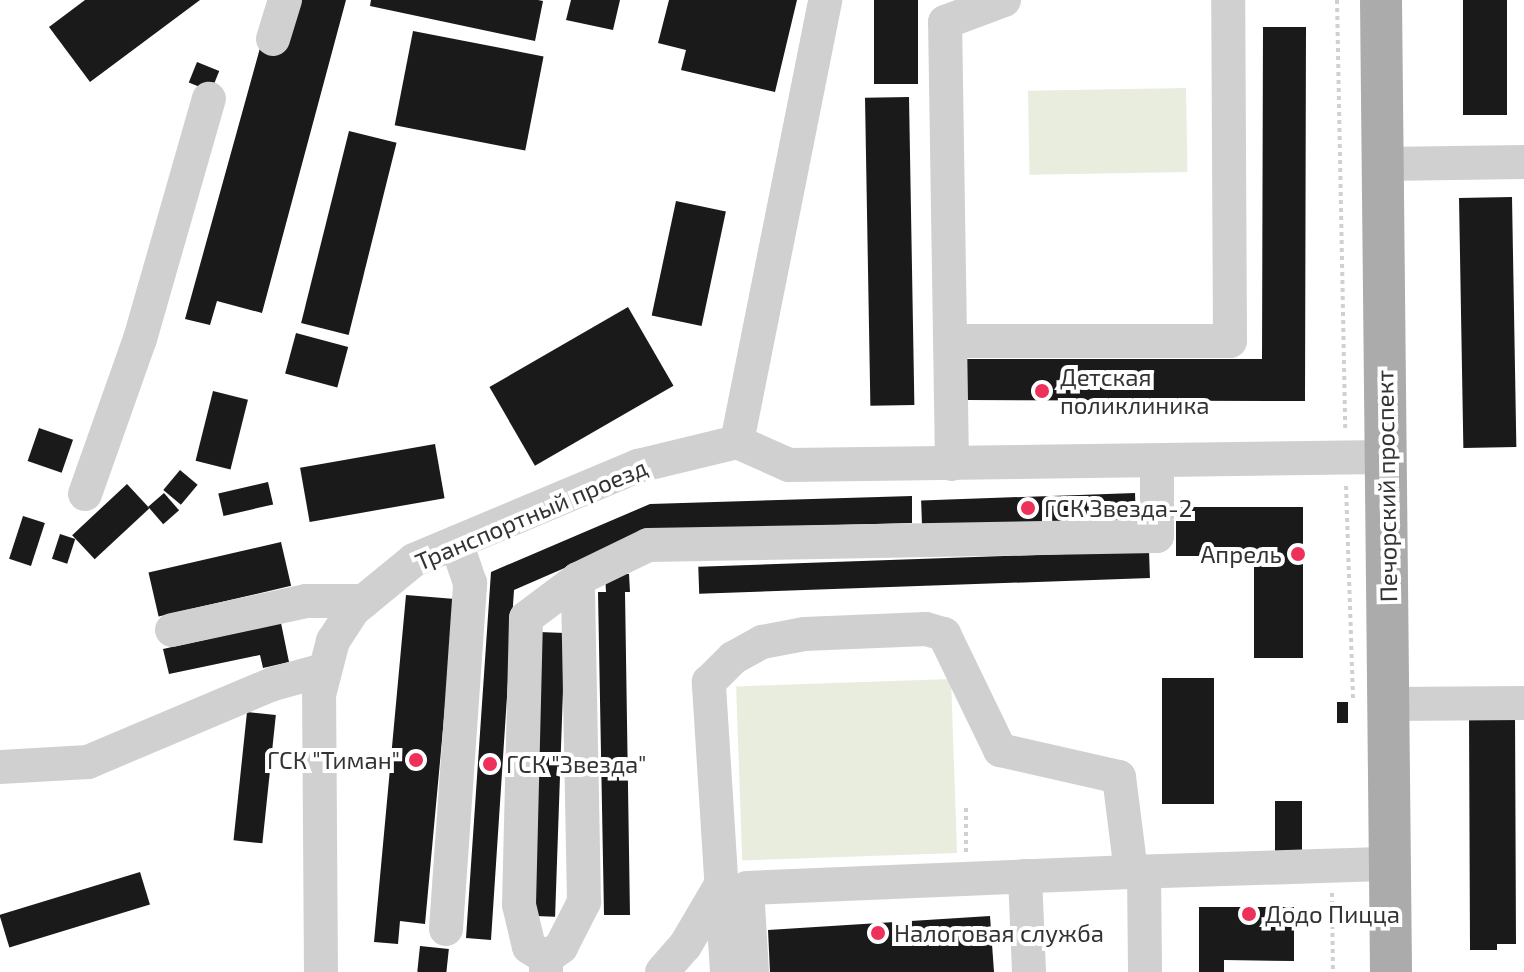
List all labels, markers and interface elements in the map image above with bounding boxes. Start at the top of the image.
place label: Детская поликлиника [1060,363,1209,419]
street label: Печорский проспект [1370,370,1402,602]
marker: Детская поликлиника [1031,380,1053,402]
street label: Транспортный проезд [411,452,651,576]
place label: ГСК Звезда-2 [1044,494,1192,522]
marker: ГСК Звезда-2 [1019,499,1037,517]
place label: Апрель [1200,540,1282,568]
marker: Апрель [1289,545,1307,563]
place label: ГСК "Тиман" [267,746,400,774]
place label: ГСК "Звезда" [506,750,647,778]
marker: ГСК "Тиман" [407,751,425,769]
marker: ГСК "Звезда" [481,755,499,773]
place label: Додо Пицца [1265,900,1400,928]
marker: Додо Пицца [1240,905,1258,923]
place label: Налоговая служба [894,919,1104,947]
marker: Налоговая служба [869,924,887,942]

